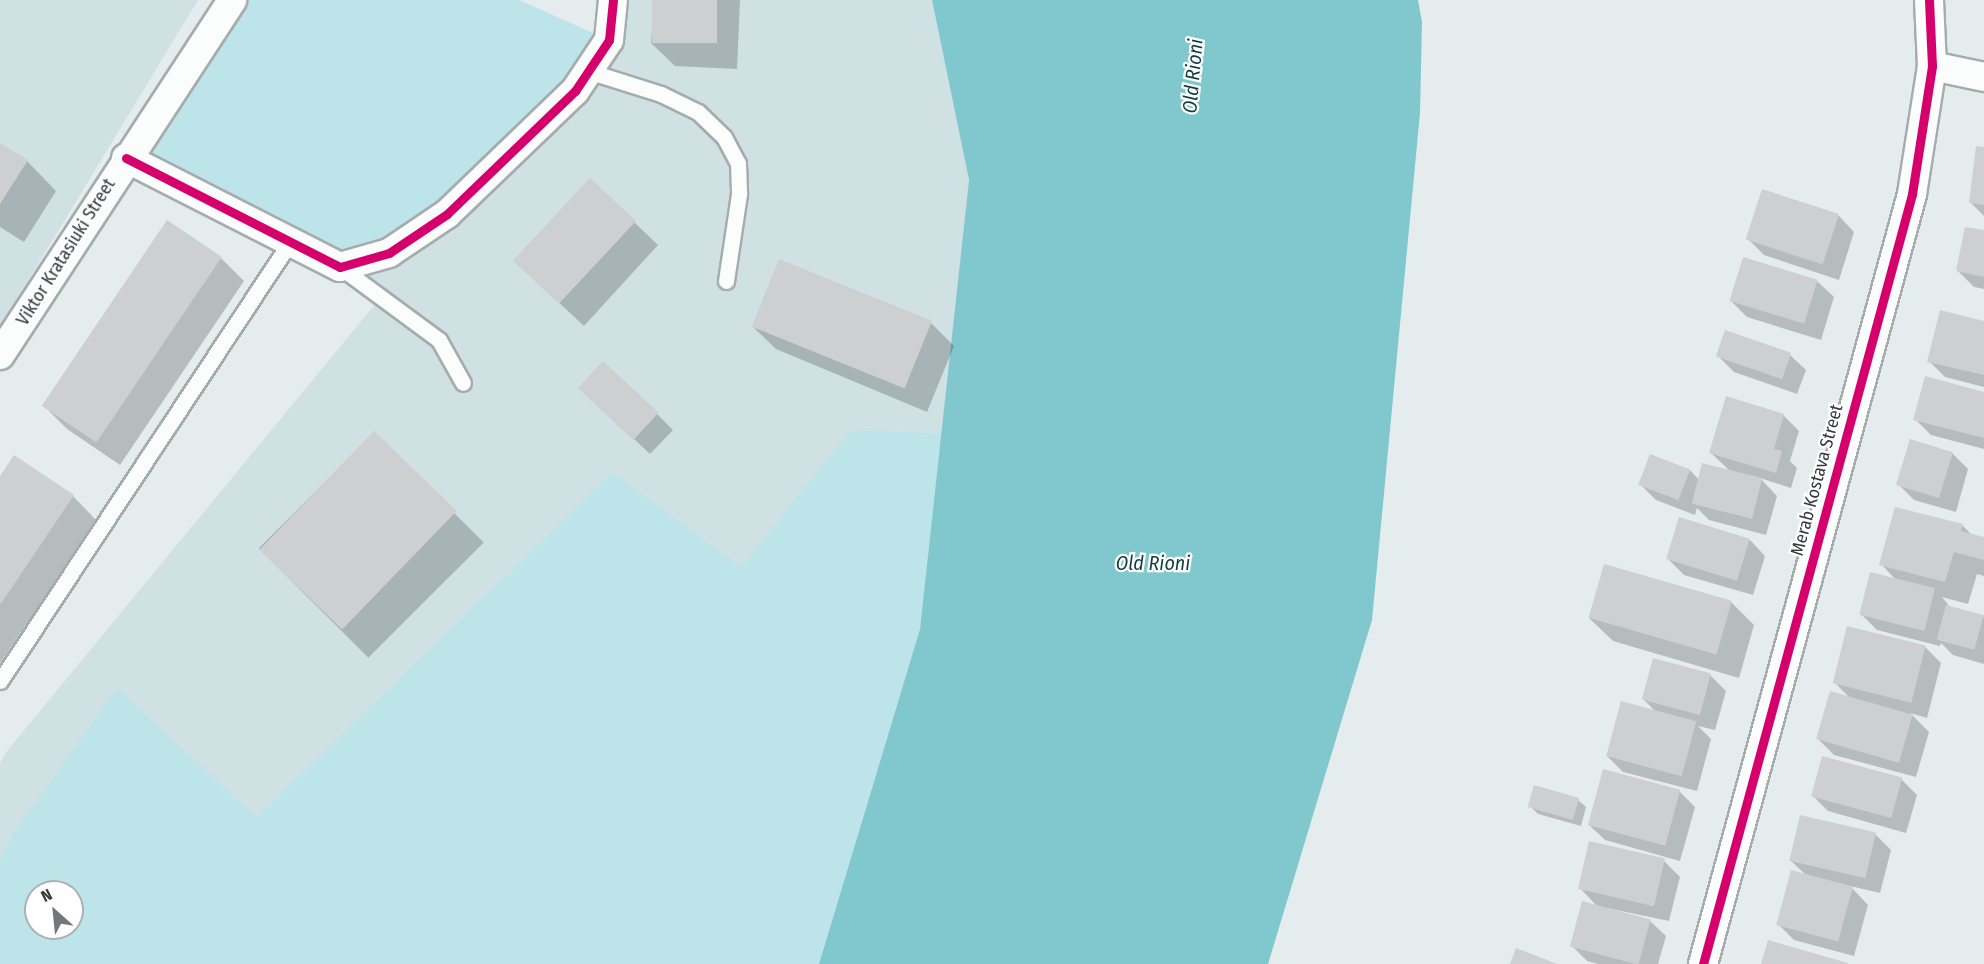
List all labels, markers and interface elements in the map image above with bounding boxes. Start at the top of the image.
water label: Old Rioni [1178,38,1208,114]
street label: Viktor Kratasiuki Street [12,175,120,329]
street label: Merab Kostava Street [1786,402,1848,558]
water label: Old Rioni [1116,551,1190,575]
north arrow [24,880,84,940]
text: N [38,885,55,906]

